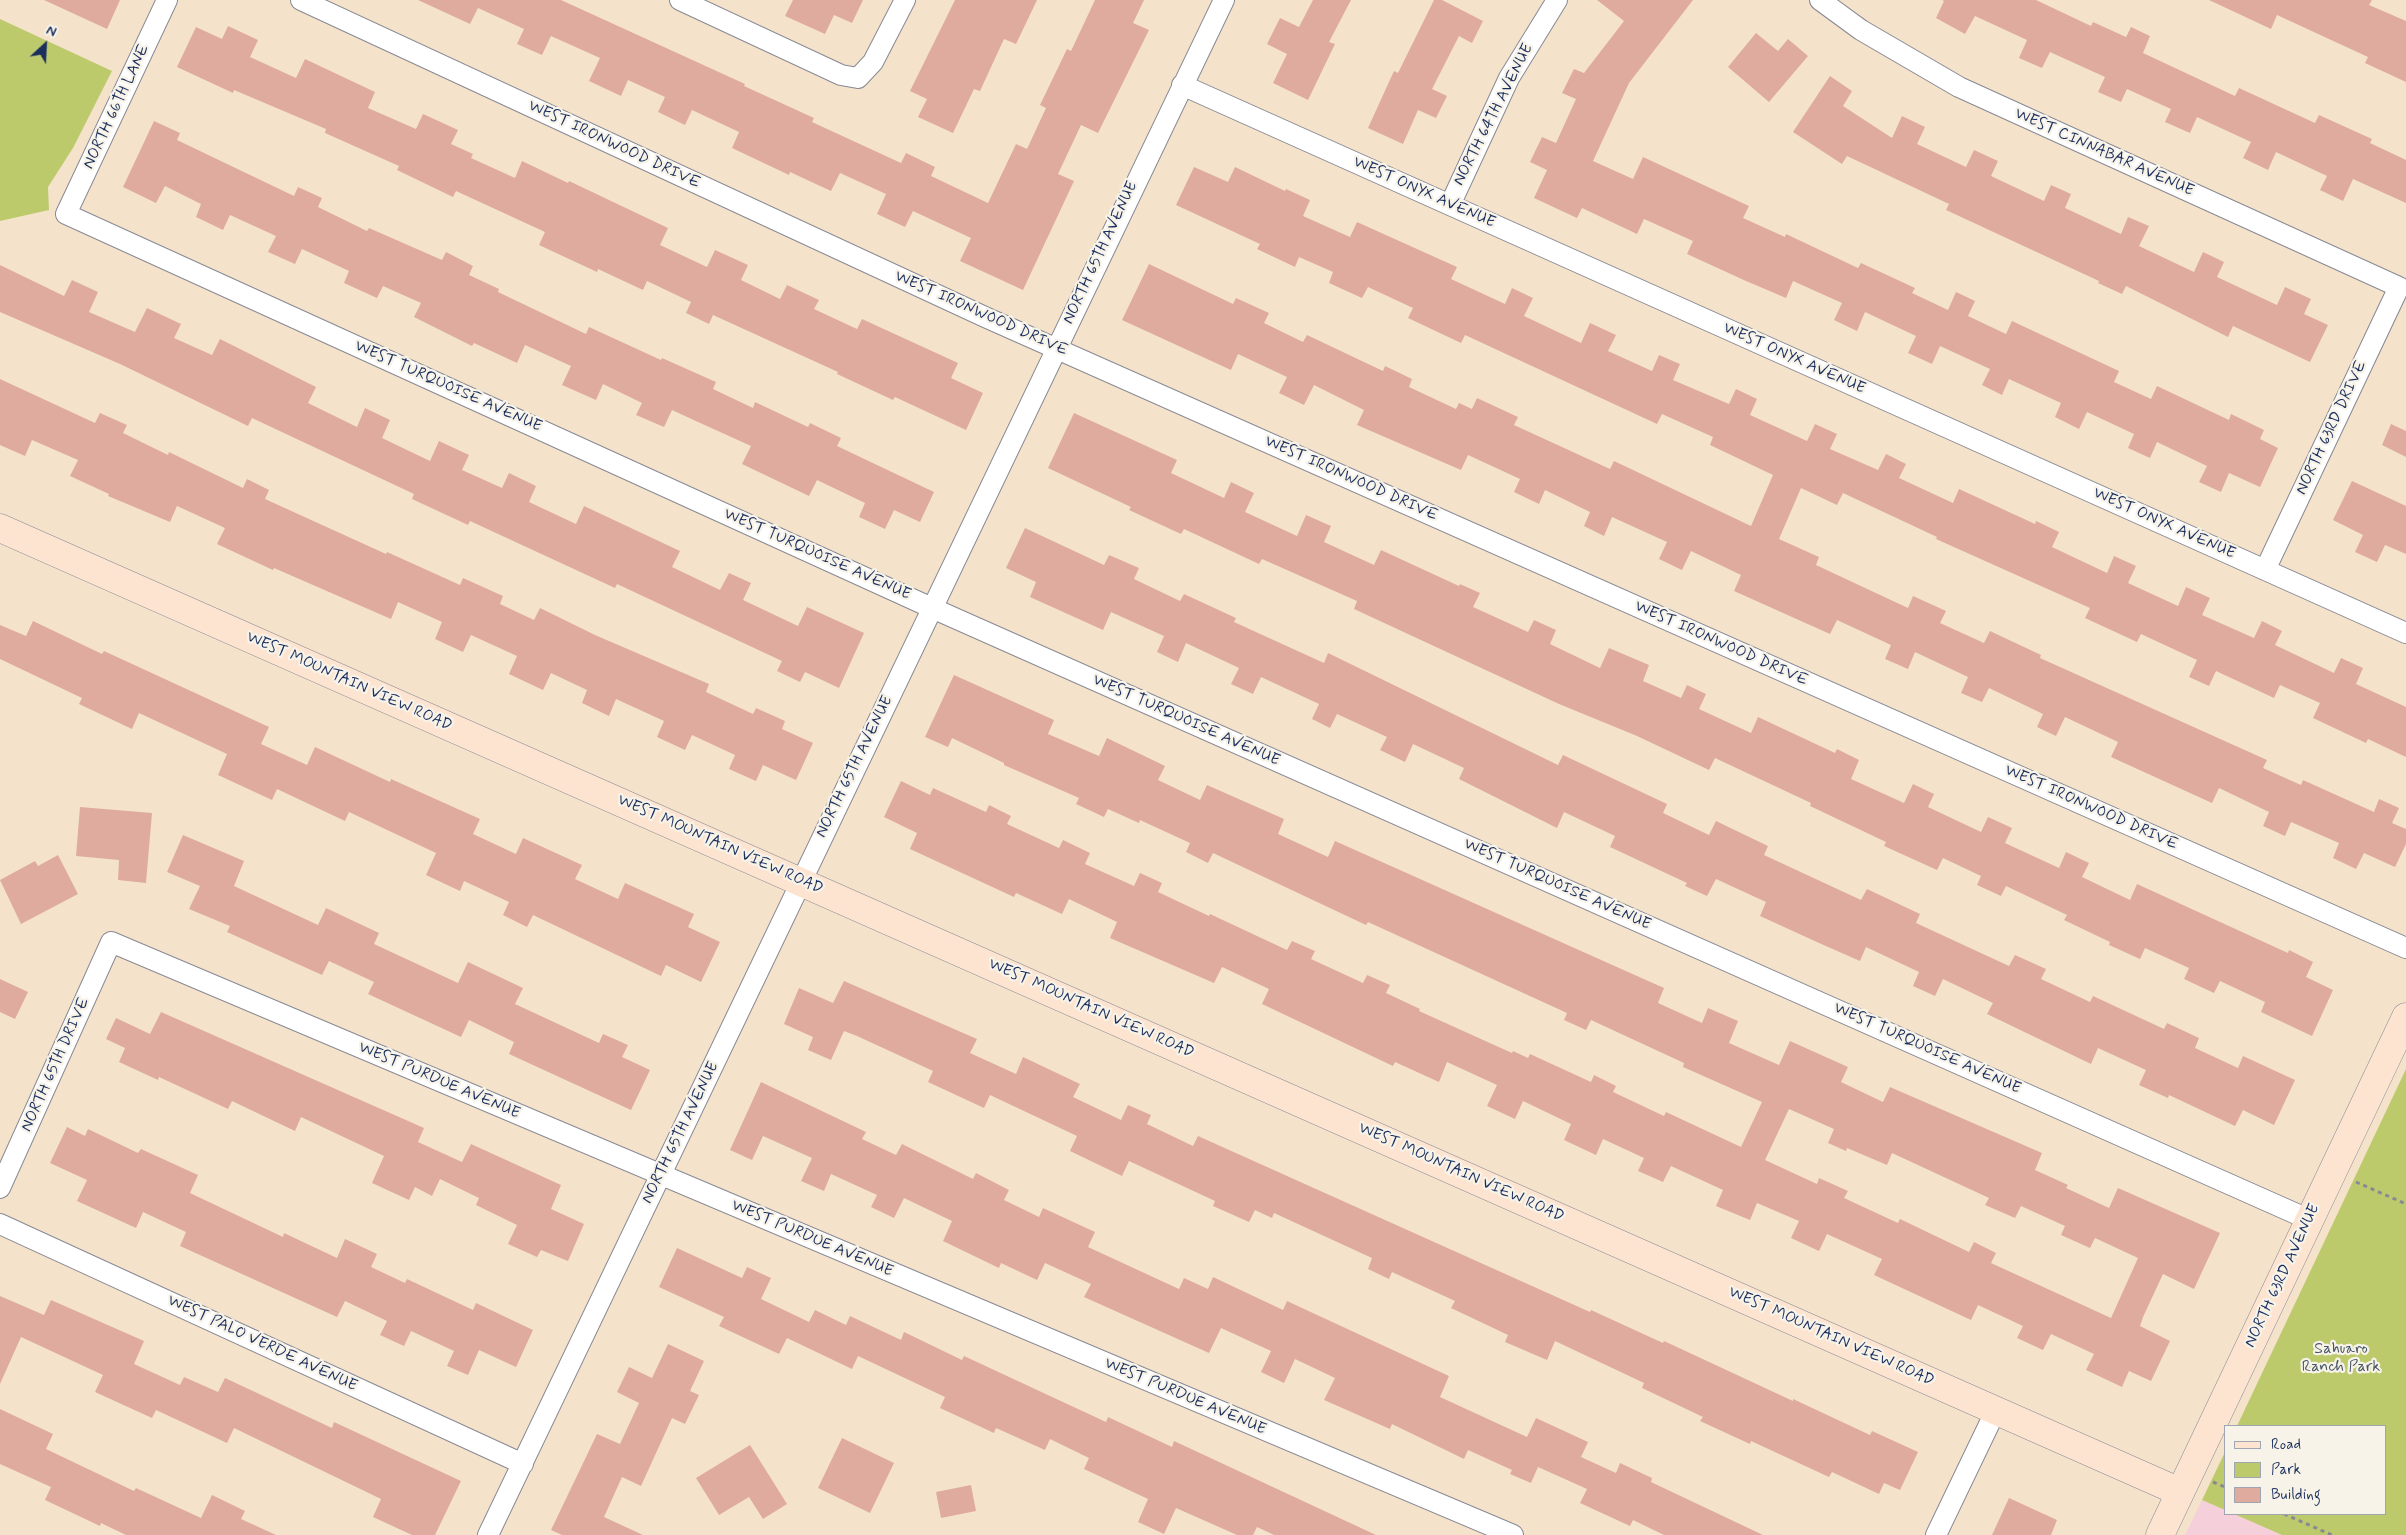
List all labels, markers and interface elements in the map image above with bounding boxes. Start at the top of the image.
north arrow [20,20,70,70]
text: N [43,21,59,42]
street label: NORTH 64TH AVENUE [1450,41,1538,189]
street label: NORTH 66TH LANE [80,42,154,172]
street label: WEST IRONWOOD DRIVE [525,97,703,193]
street label: WEST CINNABAR AVENUE [2011,105,2197,201]
street label: WEST ONYX AVENUE [1350,153,1498,233]
street label: NORTH 65TH AVENUE [1059,179,1143,327]
street label: WEST IRONWOOD DRIVE [891,267,1071,361]
street label: WEST ONYX AVENUE [1720,319,1868,399]
street label: WEST TURQUOISE AVENUE [352,337,544,437]
street label: NORTH 63RD DRIVE [2292,358,2372,498]
street label: WEST IRONWOOD DRIVE [1261,432,1441,526]
street label: WEST ONYX AVENUE [2090,484,2238,564]
street label: WEST TURQUOISE AVENUE [721,505,913,605]
street label: WEST IRONWOOD DRIVE [1631,597,1811,691]
street label: WEST MOUNTAIN VIEW ROAD [243,628,455,736]
street label: WEST TURQUOISE AVENUE [1090,671,1282,771]
street label: NORTH 65TH AVENUE [812,693,898,841]
street label: WEST IRONWOOD DRIVE [2001,761,2181,855]
street label: WEST MOUNTAIN VIEW ROAD [614,791,826,899]
street label: WEST TURQUOISE AVENUE [1461,835,1653,935]
street label: WEST MOUNTAIN VIEW ROAD [985,955,1197,1063]
street label: NORTH 65TH DRIVE [18,995,94,1135]
street label: WEST TURQUOISE AVENUE [1831,999,2023,1099]
street label: WEST PURDUE AVENUE [355,1038,523,1124]
street label: NORTH 65TH AVENUE [638,1059,724,1207]
street label: WEST MOUNTAIN VIEW ROAD [1355,1119,1567,1227]
street label: WEST PURDUE AVENUE [728,1196,896,1282]
street label: NORTH 63RD AVENUE [2241,1201,2325,1351]
street label: WEST MOUNTAIN VIEW ROAD [1725,1283,1937,1391]
street label: WEST PALO VERDE AVENUE [164,1292,360,1396]
park label: Sahuaro Ranch Park [2302,1340,2380,1378]
street label: WEST PURDUE AVENUE [1101,1354,1269,1440]
legend [2224,1425,2386,1515]
text: Road [2271,1435,2301,1455]
text: Park [2271,1460,2301,1480]
text: Building [2271,1485,2321,1505]

